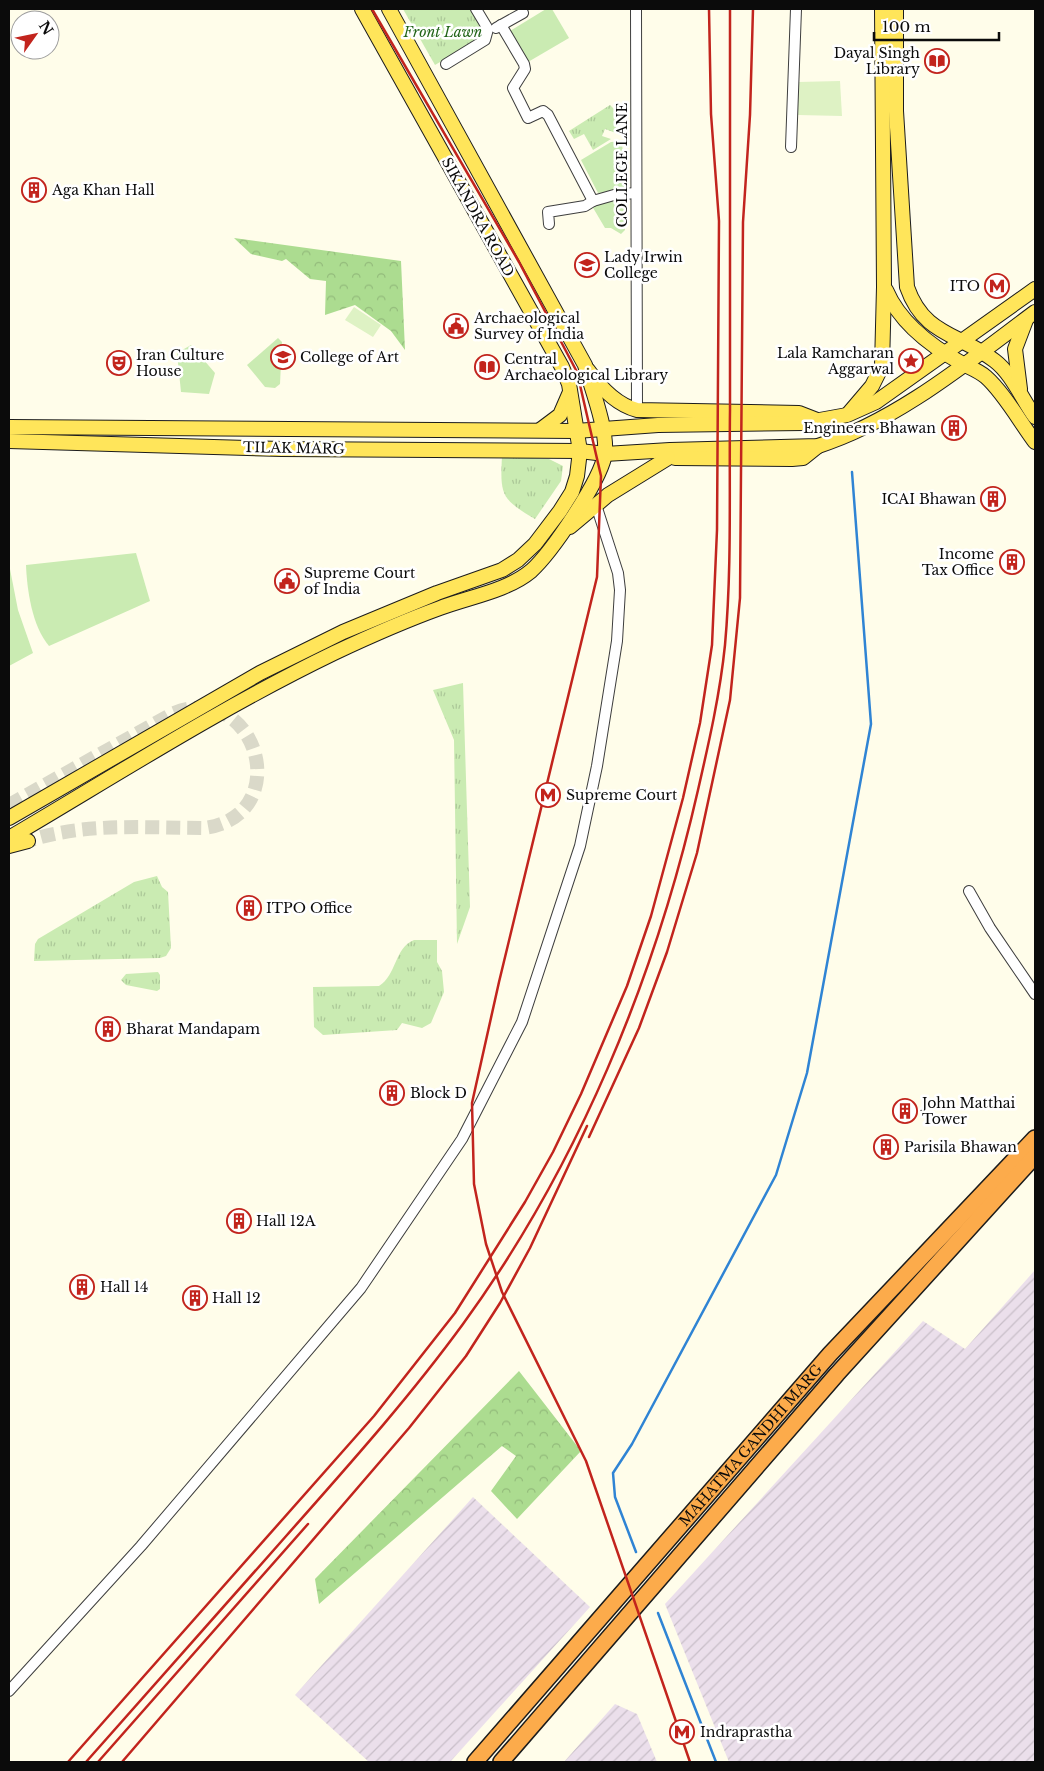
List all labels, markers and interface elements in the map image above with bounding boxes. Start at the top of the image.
north arrow [10,10,60,60]
scale bar [874,10,999,42]
text: N [35,17,57,38]
text: 100 m [882,17,931,36]
park label: Front Lawn [403,23,483,41]
place label: Dayal Singh Library [834,44,920,78]
library icon: Dayal Singh Library [924,48,950,74]
street label: COLLEGE LANE [613,103,631,227]
street label: SIKANDRA ROAD [438,154,518,280]
building icon: Aga Khan Hall [21,177,47,203]
place label: Aga Khan Hall [51,181,155,199]
place label: Lady Irwin College [604,248,683,282]
school or university icon: Lady Irwin College [574,252,600,278]
metro station icon: ITO [984,273,1010,299]
place label: ITO [950,277,980,295]
place label: Archaeological Survey of India [473,309,584,343]
public building icon: Archaeological Survey of India [443,313,469,339]
school or university icon: College of Art [270,344,296,370]
place label: Lala Ramcharan Aggarwal [777,344,894,378]
place label: Iran Culture House [136,346,224,380]
place label: College of Art [300,348,400,366]
place icon: Lala Ramcharan Aggarwal [898,348,924,374]
theatre icon: Iran Culture House [106,350,132,376]
place label: Central Archaeological Library [503,350,668,384]
library icon: Central Archaeological Library [474,354,500,380]
building icon: Engineers Bhawan [941,415,967,441]
place label: Engineers Bhawan [803,419,936,437]
street label: TILAK MARG [243,438,345,458]
building icon: ICAI Bhawan [980,486,1006,512]
place label: ICAI Bhawan [881,490,976,508]
place label: Income Tax Office [922,545,994,579]
building icon: Income Tax Office [999,549,1025,575]
place label: Supreme Court of India [304,564,416,598]
public building icon: Supreme Court of India [274,568,300,594]
metro station icon: Supreme Court [535,782,561,808]
place label: Supreme Court [566,786,678,804]
building icon: ITPO Office [236,895,262,921]
place label: ITPO Office [266,899,352,917]
building icon: Bharat Mandapam [95,1016,121,1042]
place label: Bharat Mandapam [126,1020,260,1038]
building icon: Block D [379,1080,405,1106]
place label: Block D [410,1084,467,1102]
place label: John Matthai Tower [920,1094,1016,1128]
building icon: John Matthai Tower [892,1098,918,1124]
building icon: Parisila Bhawan [873,1134,899,1160]
place label: Parisila Bhawan [904,1138,1017,1156]
building icon: Hall 12A [226,1208,252,1234]
place label: Hall 12A [256,1212,316,1230]
building icon: Hall 14 [69,1274,95,1300]
place label: Hall 14 [100,1278,148,1296]
building icon: Hall 12 [182,1285,208,1311]
place label: Hall 12 [212,1289,261,1307]
street label: MAHATMA GANDHI MARG [675,1360,826,1530]
metro station icon: Indraprastha [669,1719,695,1745]
place label: Indraprastha [700,1723,793,1741]

